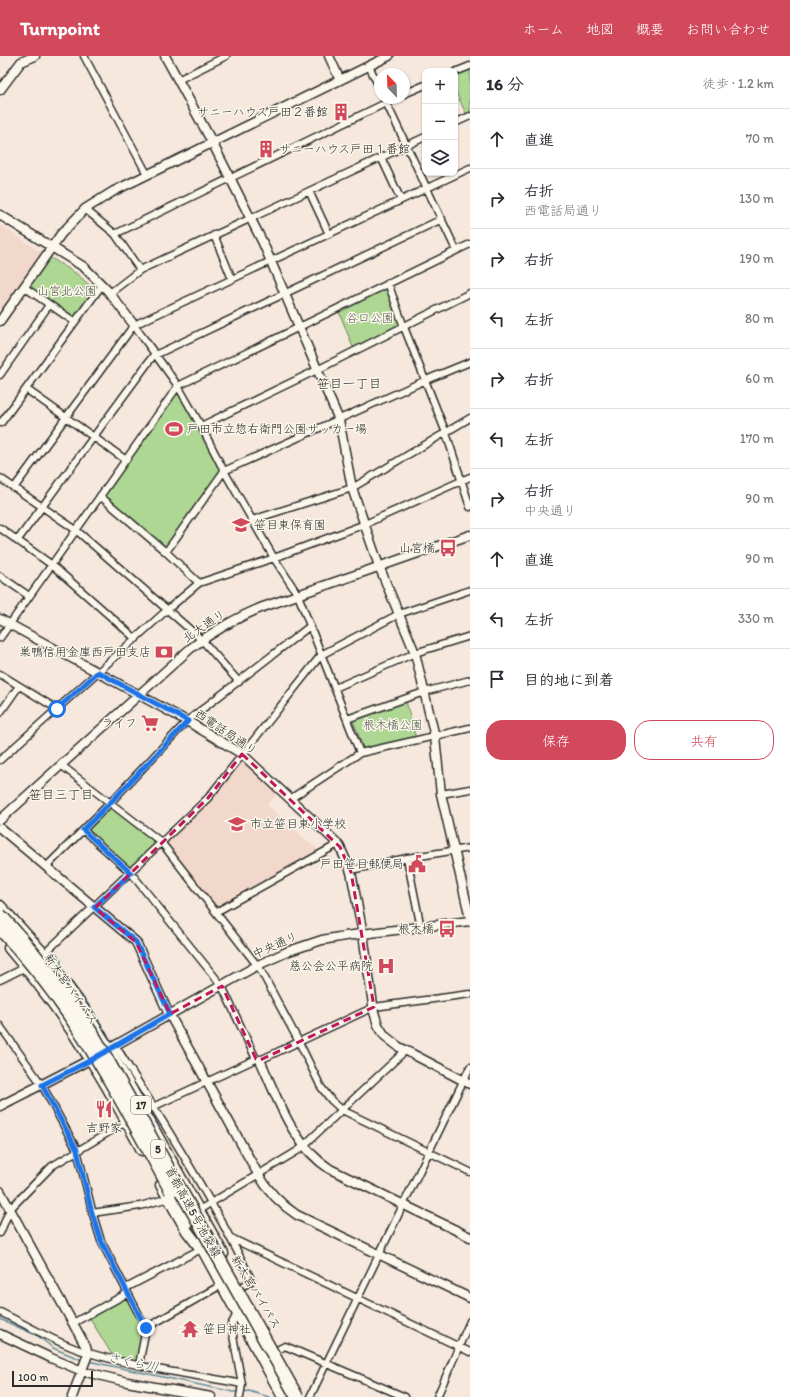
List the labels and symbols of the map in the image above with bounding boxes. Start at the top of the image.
north arrow [374,68,410,104]
building icon: サニーハウス戸田２番館 [331,102,351,122]
place label: サニーハウス戸田２番館 [197,105,328,119]
building icon: サニーハウス戸田１番館 [256,139,276,159]
place label: サニーハウス戸田１番館 [279,142,410,156]
park label: 山宮北公園 [37,284,97,298]
park label: 谷口公園 [346,311,394,325]
district label: 笹目一丁目 [316,376,382,391]
sports icon: 戸田市立惣右衛門公園サッカー場 [164,419,184,439]
place label: 戸田市立惣右衛門公園サッカー場 [187,422,367,436]
school or university icon: 笹目東保育園 [231,515,251,535]
place label: 笹目東保育園 [254,518,326,532]
bus stop icon: 山宮橋 [438,538,458,558]
place label: 山宮橋 [399,541,435,555]
street label: 北大通り [180,607,228,645]
bank icon: 巣鴨信用金庫西戸田支店 [154,642,174,662]
place label: 巣鴨信用金庫西戸田支店 [19,645,151,659]
route start [48,700,66,718]
street label: 西電話局通り [192,706,260,758]
supermarket icon: ライフ [140,713,160,733]
place label: ライフ [101,716,137,730]
park label: 根木橋公園 [363,718,423,732]
district label: 笹目三丁目 [28,787,94,802]
school or university icon: 市立笹目東小学校 [227,814,247,834]
place label: 市立笹目東小学校 [250,817,346,831]
public building icon: 戸田笹目郵便局 [407,854,427,874]
place label: 戸田笹目郵便局 [320,857,404,871]
bus stop icon: 根木橋 [437,919,457,939]
place label: 根木橋 [398,922,434,936]
street label: 中央通り [250,929,300,961]
street label: 新大宮バイパス [41,951,101,1027]
hospital icon: 慈公会公平病院 [376,956,396,976]
place label: 慈公会公平病院 [289,959,373,973]
road number: 17 [131,1096,151,1114]
restaurant icon: 吉野家 [94,1099,114,1119]
place label: 吉野家 [86,1121,122,1135]
road number: 5 [151,1140,165,1158]
street label: 首都高速5号池袋線 [162,1164,224,1260]
street label: 新大宮バイパス [228,1252,284,1332]
route end [137,1319,155,1337]
temple icon: 笹目神社 [180,1319,200,1339]
place label: 笹目神社 [203,1322,251,1336]
water label: さくら川 [106,1349,160,1375]
scale bar [12,1369,93,1388]

